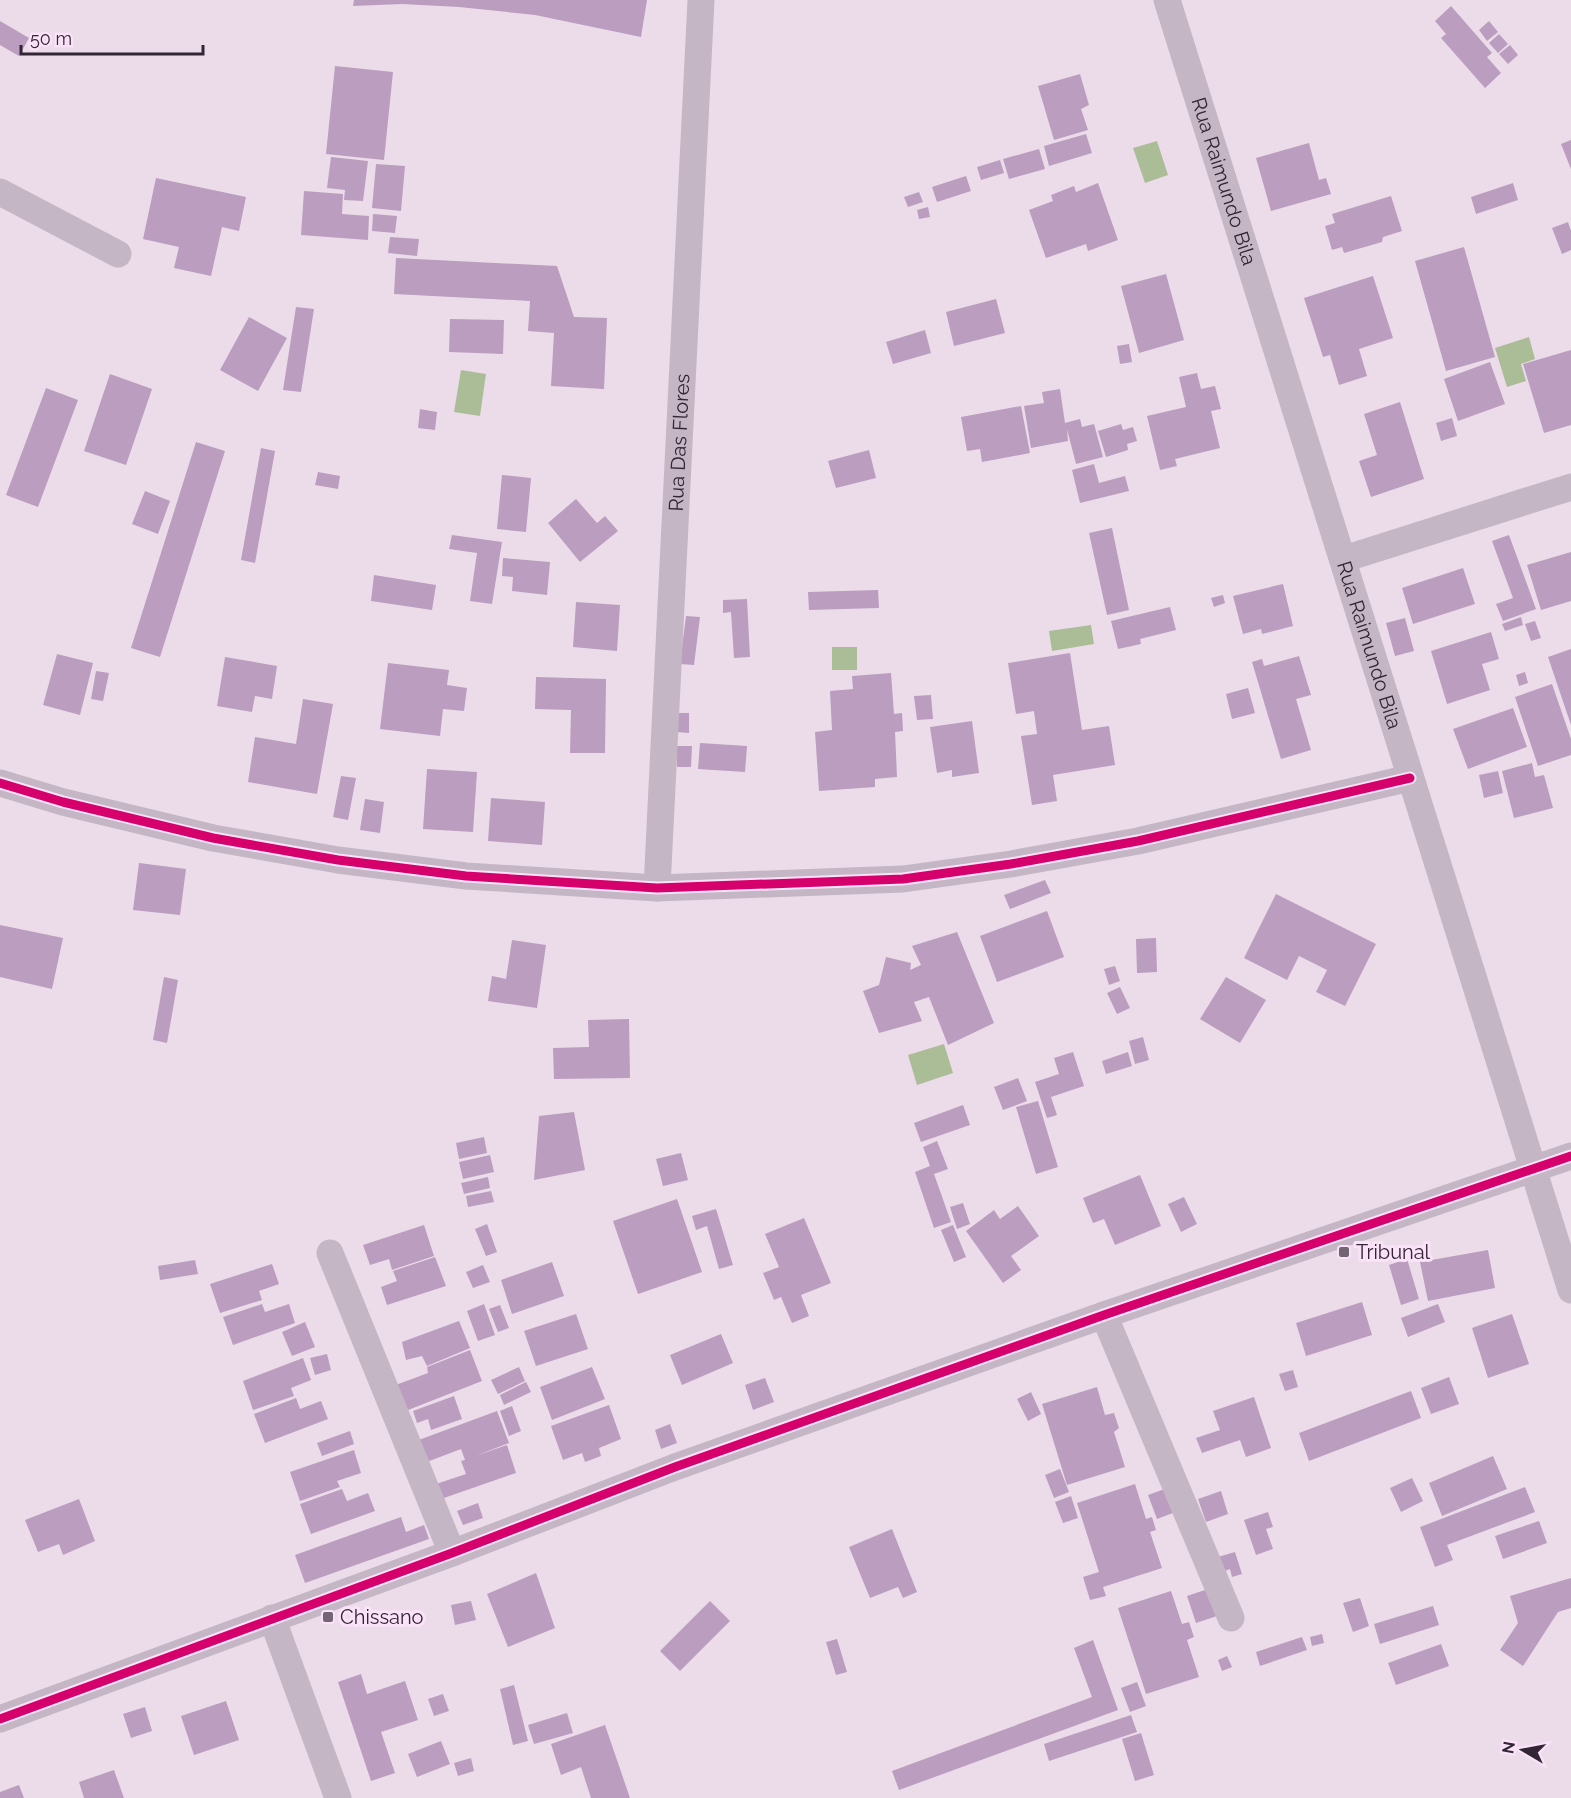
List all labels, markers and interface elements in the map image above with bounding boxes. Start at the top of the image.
scale bar [21,18,202,56]
text: 50 m [30,28,72,49]
street label: Rua Raimundo Bila [1187,94,1262,268]
street label: Rua Das Flores [664,373,694,512]
street label: Rua Raimundo Bila [1332,558,1407,732]
place label: Tribunal [1356,1240,1431,1264]
marker: Tribunal [1337,1245,1351,1259]
place label: Chissano [340,1605,424,1629]
marker: Chissano [321,1610,335,1624]
north arrow [1493,1720,1553,1780]
text: N [1498,1740,1519,1755]

